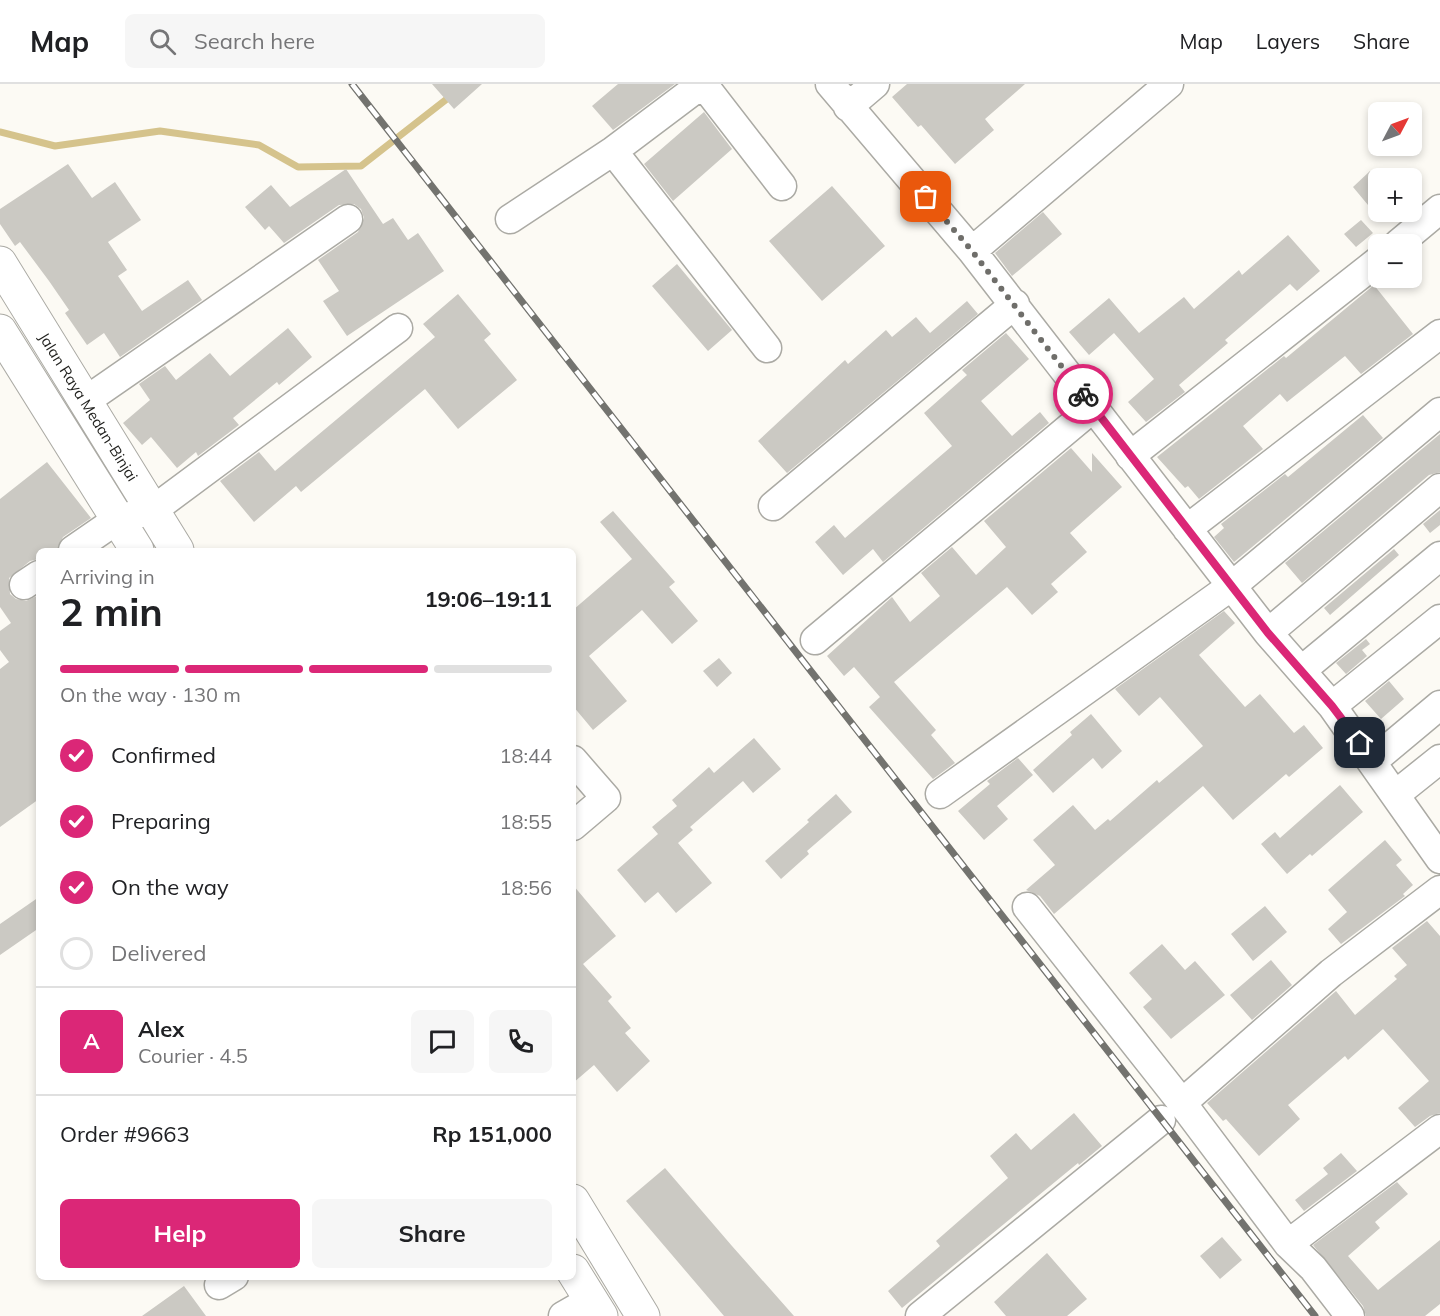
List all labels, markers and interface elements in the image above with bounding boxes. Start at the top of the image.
search box [125,14,545,68]
text: Map [30,24,89,59]
icon: search [146,25,179,58]
text: Search here [194,27,315,55]
text: Map [1180,28,1223,54]
text: Layers [1256,28,1320,54]
text: Share [1353,28,1410,54]
north arrow [1368,102,1422,156]
map controls [1368,102,1422,288]
button: + [1368,168,1422,222]
pin [900,171,951,222]
icon: bag [909,180,942,213]
button: − [1368,234,1422,288]
street label: Jalan Raya Medan-Binjai [35,329,142,485]
courier [1053,364,1113,424]
icon: bike [1067,378,1100,411]
text: Arriving in [60,564,155,589]
text: 19:06–19:11 [424,585,552,613]
text: 2 min [60,587,163,636]
text: On the way · 130 m [60,682,241,707]
pin [1334,717,1385,768]
icon: home [1343,726,1376,759]
icon: check [60,739,93,772]
text: Confirmed [111,741,216,769]
text: 18:44 [499,743,552,768]
icon: check [60,805,93,838]
text: Preparing [111,807,211,835]
text: 18:55 [499,809,552,834]
icon: check [60,871,93,904]
text: On the way [111,873,229,901]
text: 18:56 [499,875,552,900]
text: Delivered [111,939,206,967]
button: chat [411,1010,474,1073]
button: phone [489,1010,552,1073]
text: Alex [138,1015,184,1043]
text: A [83,1027,100,1055]
text: Courier · 4.5 [138,1043,248,1068]
text: Order #9663 [60,1120,190,1148]
text: Rp 151,000 [432,1120,552,1148]
button: Help [60,1199,300,1268]
button: Share [312,1199,552,1268]

